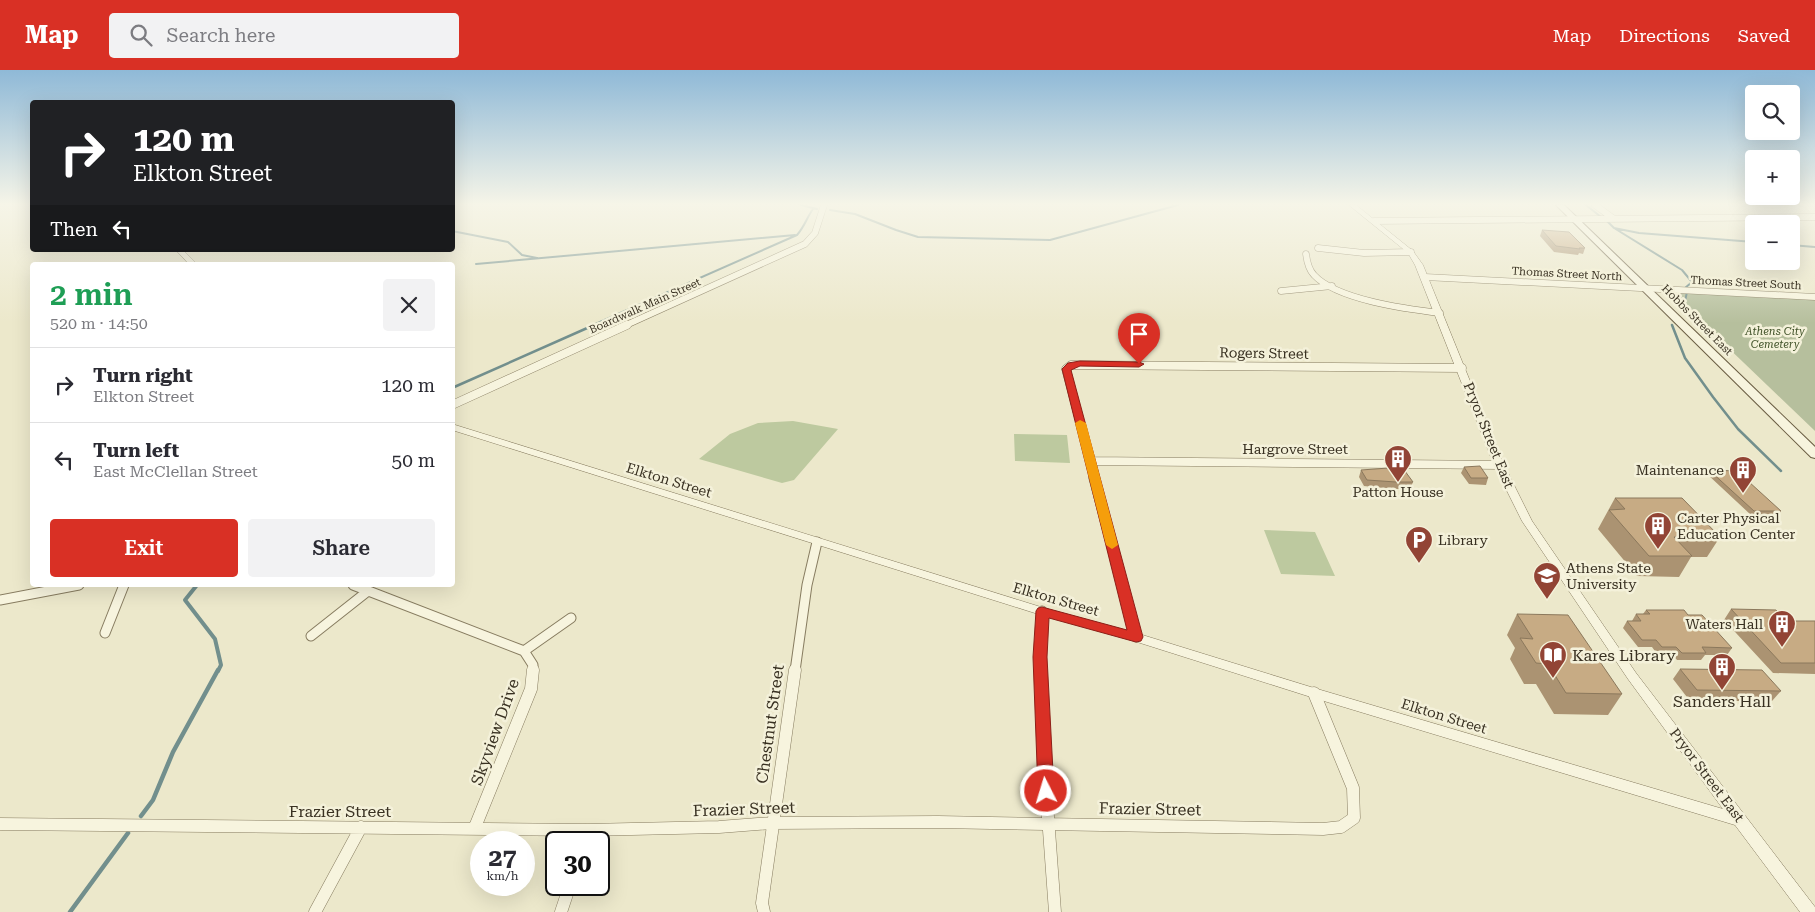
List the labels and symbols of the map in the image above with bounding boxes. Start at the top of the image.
street label: Thomas Street North [1511,265,1623,283]
street label: Thomas Street South [1690,274,1802,292]
street label: Boardwalk Main Street [587,275,703,337]
street label: Hobbs Street East [1659,282,1735,358]
pin [1118,313,1160,364]
park label: Athens City Cemetery [1744,325,1805,351]
street label: Rogers Street [1219,344,1309,362]
street label: Pryor Street East [1460,380,1518,490]
street label: Hargrove Street [1242,441,1348,457]
building icon: Patton House [1383,444,1413,483]
building icon: Maintenance [1728,455,1758,494]
street label: Elkton Street [624,459,714,501]
place label: Maintenance [1636,462,1724,478]
place label: Patton House [1353,484,1444,500]
place label: Carter Physical Education Center [1677,510,1795,542]
building icon: Carter Physical Education Center [1643,511,1673,550]
parking icon: Library [1404,525,1434,564]
place label: Library [1438,532,1488,548]
place label: Athens State University [1566,560,1651,592]
school or university icon: Athens State University [1532,561,1562,600]
street label: Elkton Street [1011,579,1101,619]
building icon: Waters Hall [1767,609,1797,648]
place label: Waters Hall [1685,616,1764,632]
library icon: Kares Library [1538,640,1568,679]
place label: Kares Library [1572,646,1676,665]
building icon: Sanders Hall [1707,652,1737,691]
street label: Chestnut Street [752,663,788,785]
street label: Skyview Drive [467,676,523,788]
place label: Sanders Hall [1673,692,1771,711]
street label: Elkton Street [1399,695,1489,737]
street label: Pryor Street East [1667,725,1747,825]
position arrow [1019,764,1071,816]
street label: Frazier Street [692,798,796,820]
street label: Frazier Street [1099,799,1201,819]
street label: Frazier Street [289,802,391,821]
speed limit sign: 30 [545,831,610,896]

